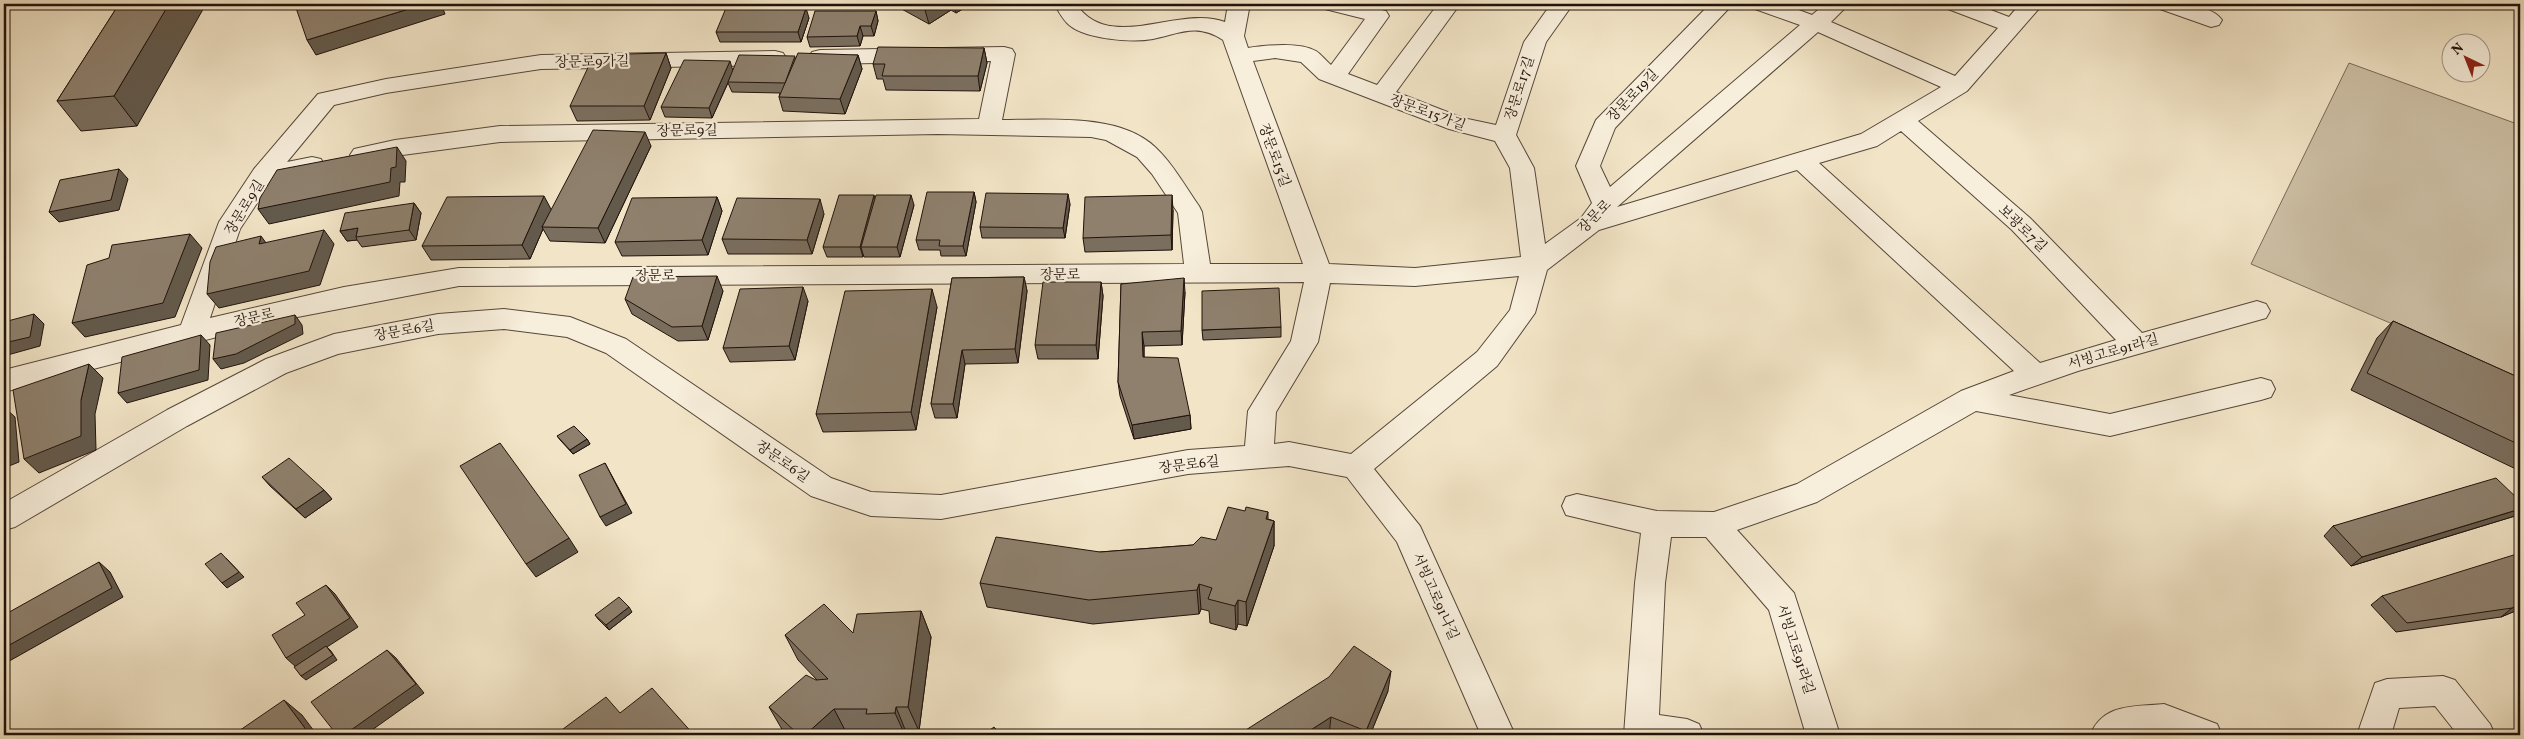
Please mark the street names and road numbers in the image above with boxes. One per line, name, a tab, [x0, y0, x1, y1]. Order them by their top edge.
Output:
street label: 장문로9가길	[554, 52, 630, 73]
street label: 장문로17길	[1501, 54, 1540, 123]
street label: 장문로19길	[1603, 65, 1663, 127]
street label: 장문로15가길	[1387, 91, 1468, 136]
street label: 장문로9길	[656, 121, 718, 142]
street label: 장문로15길	[1253, 121, 1294, 190]
street label: 장문로9길	[221, 177, 270, 239]
street label: 장문로	[1574, 196, 1616, 238]
street label: 보광로7길	[1993, 201, 2050, 257]
street label: 장문로	[1040, 266, 1081, 285]
street label: 장문로	[635, 267, 676, 286]
street label: 장문로	[232, 305, 277, 332]
street label: 장문로6길	[372, 317, 436, 346]
street label: 서빙고로91라길	[2066, 330, 2161, 375]
street label: 장문로6길	[752, 437, 813, 488]
street label: 장문로6길	[1158, 452, 1221, 479]
street label: 서빙고로91나길	[1407, 550, 1462, 643]
street label: 서빙고로91라길	[1771, 602, 1818, 697]

